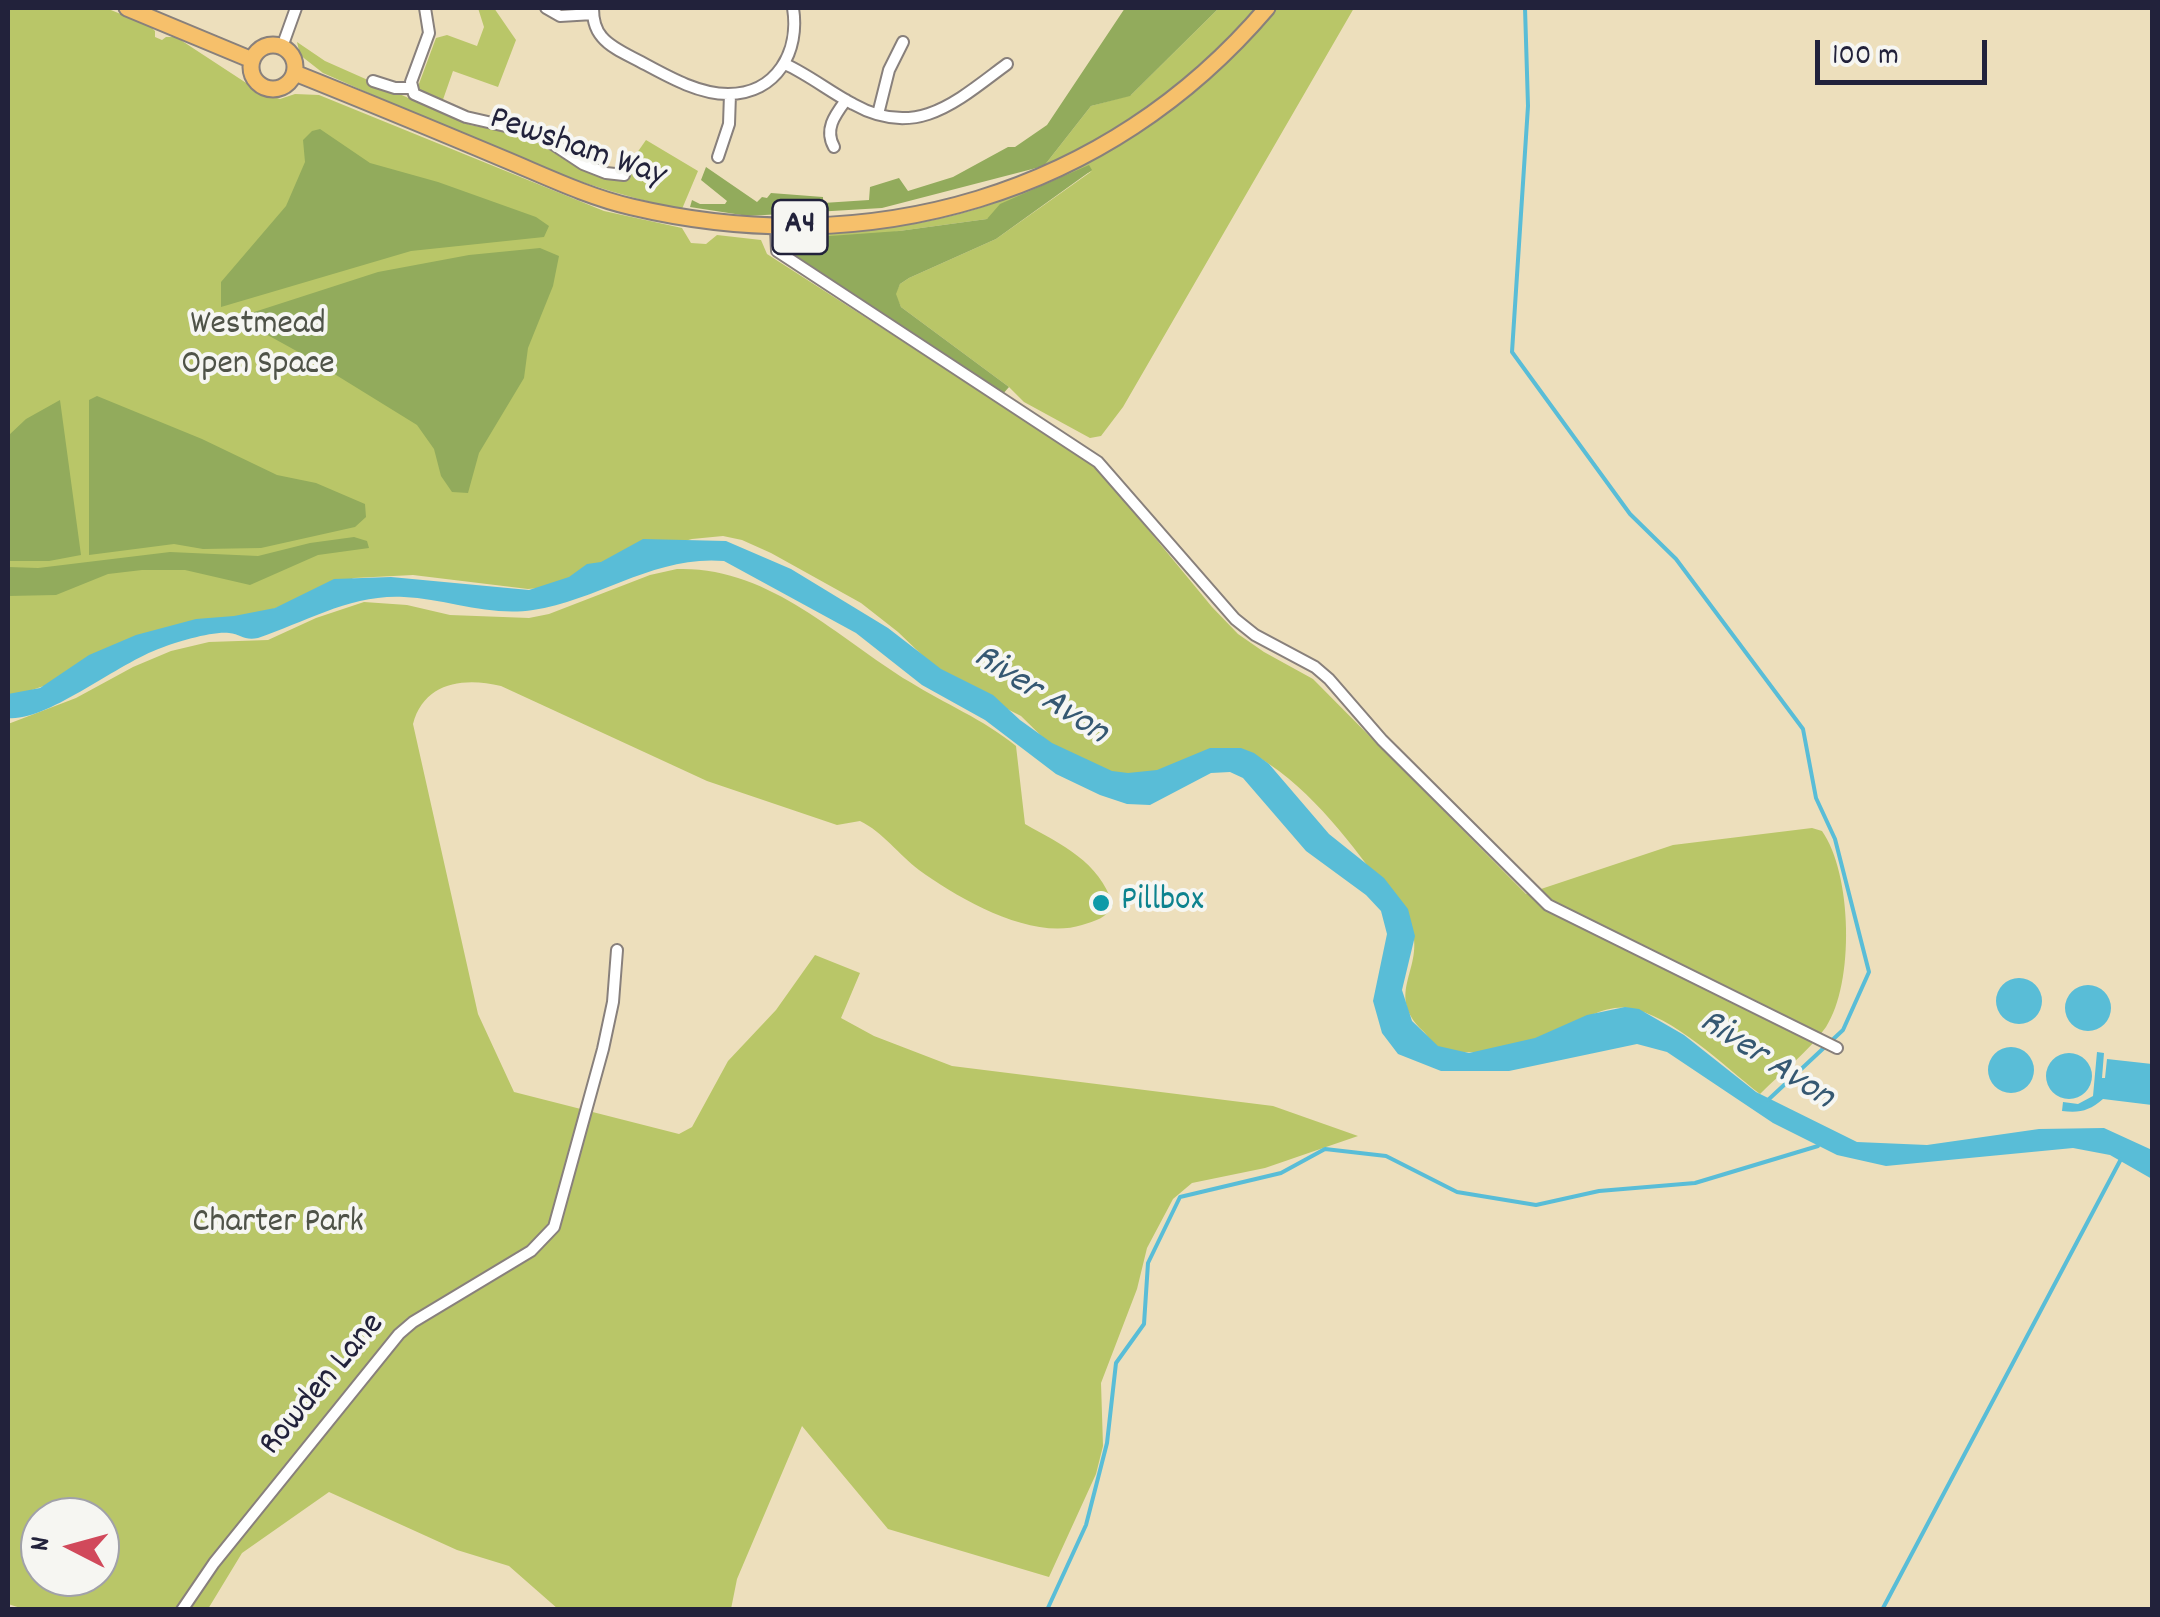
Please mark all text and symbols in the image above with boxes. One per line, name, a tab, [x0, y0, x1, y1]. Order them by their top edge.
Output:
scale bar	[1820, 20, 1992, 82]
text: 100 m	[1832, 36, 1899, 79]
street label: Pewsham Way	[483, 100, 671, 200]
road number: A4	[772, 200, 828, 254]
park label: Westmead Open Space	[181, 306, 335, 388]
water label: River Avon	[963, 637, 1115, 757]
place label: Pillbox	[1121, 882, 1204, 924]
marker: Pillbox	[1090, 892, 1112, 914]
water label: River Avon	[1689, 1002, 1841, 1122]
park label: Charter Park	[192, 1204, 364, 1246]
street label: Rowden Lane	[252, 1306, 396, 1466]
north arrow	[20, 1497, 120, 1597]
text: N	[22, 1535, 63, 1553]

